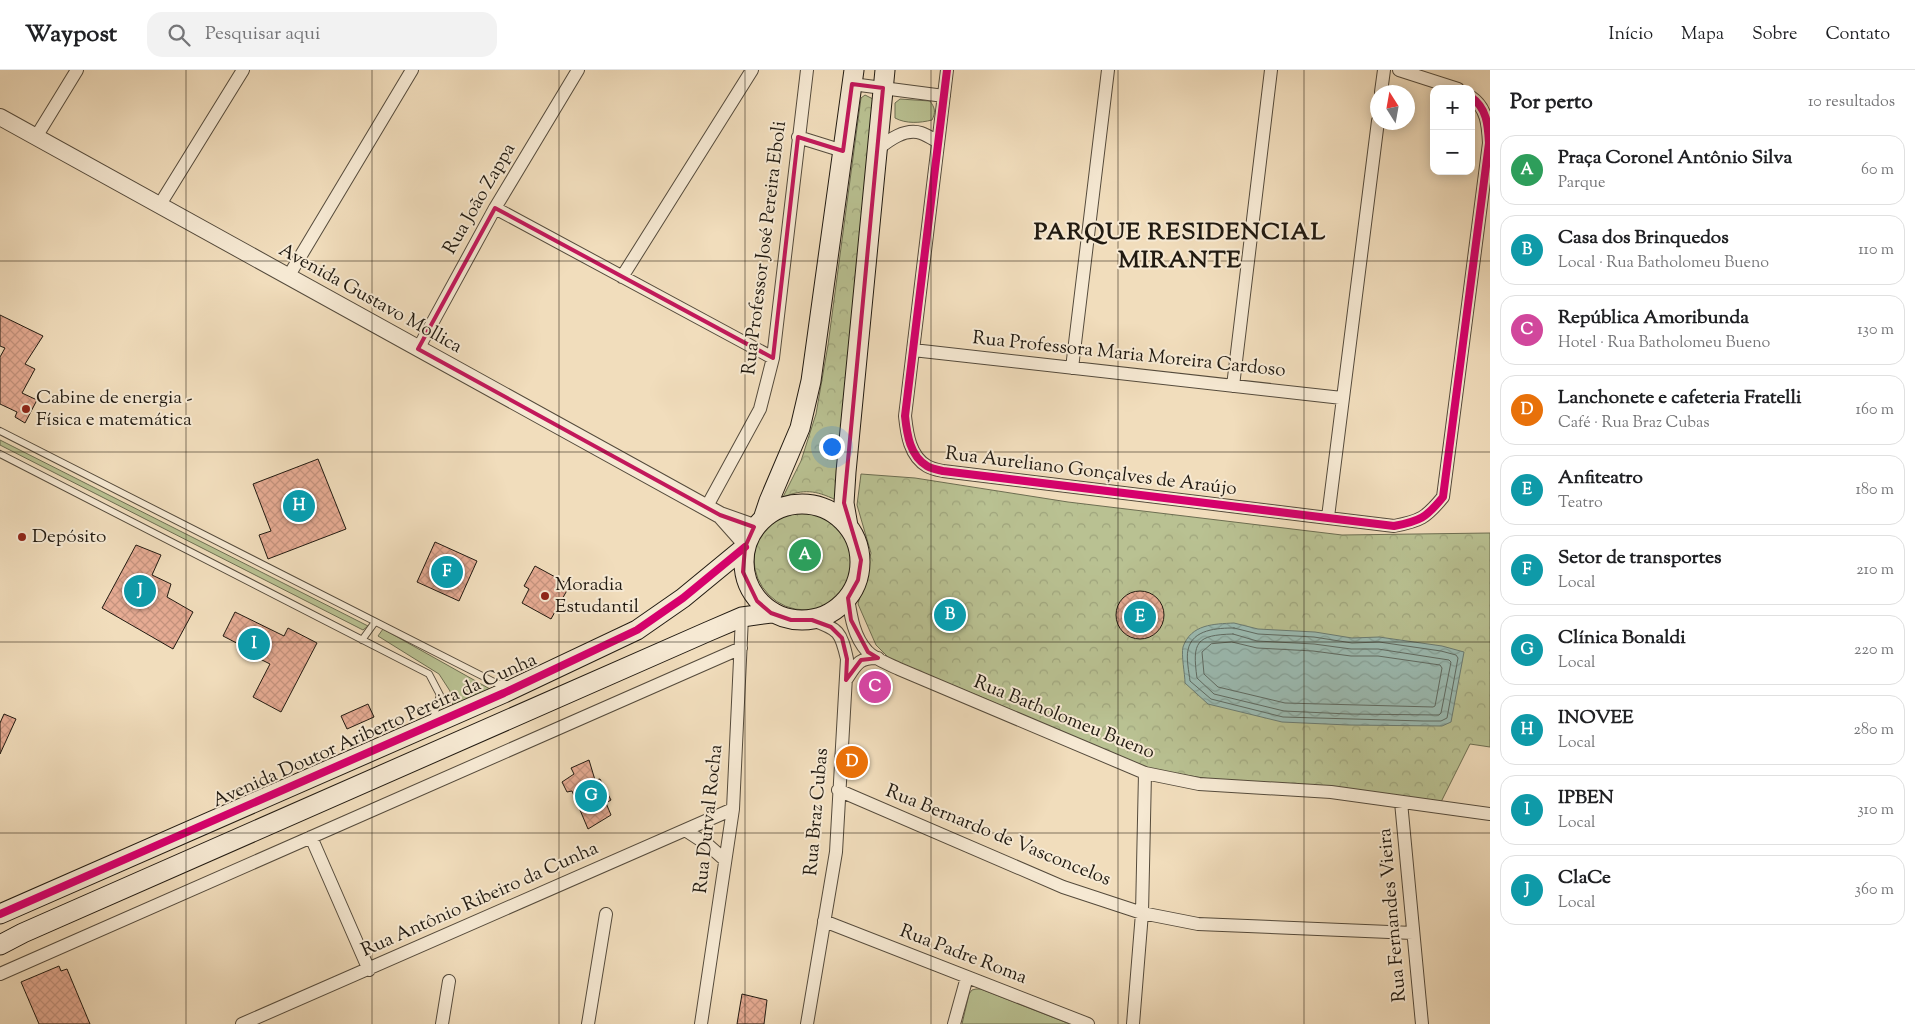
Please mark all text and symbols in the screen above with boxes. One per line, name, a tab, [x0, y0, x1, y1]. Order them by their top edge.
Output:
search box	[147, 12, 497, 57]
text: Waypost	[25, 18, 117, 52]
icon: search	[165, 21, 193, 49]
text: Pesquisar aqui	[205, 21, 320, 48]
text: Início	[1608, 22, 1653, 48]
text: Mapa	[1681, 22, 1724, 48]
text: Sobre	[1752, 22, 1797, 48]
text: Contato	[1825, 22, 1890, 48]
north arrow	[1370, 85, 1415, 130]
map controls	[1430, 85, 1475, 175]
button: +	[1430, 85, 1475, 130]
text: Por perto	[1510, 88, 1593, 118]
text: 10 resultados	[1808, 91, 1895, 114]
street label: Rua Professor José Pereira Eboli	[736, 119, 794, 377]
button: −	[1430, 130, 1475, 175]
street label: Rua João Zappa	[437, 138, 523, 260]
text: Praça Coronel Antônio Silva	[1558, 145, 1792, 172]
text: A	[1521, 159, 1534, 182]
text: 60 m	[1861, 159, 1894, 182]
text: Parque	[1558, 172, 1605, 195]
district label: PARQUE RESIDENCIAL MIRANTE	[1034, 216, 1326, 278]
text: Casa dos Brinquedos	[1558, 225, 1729, 252]
street label: Avenida Gustavo Mollica	[273, 237, 467, 361]
text: B	[1522, 239, 1532, 262]
text: 110 m	[1858, 239, 1894, 262]
text: Local · Rua Batholomeu Bueno	[1558, 252, 1769, 275]
text: República Amoribunda	[1558, 305, 1749, 332]
text: C	[1521, 319, 1533, 342]
text: 130 m	[1857, 319, 1894, 342]
street label: Rua Professora Maria Moreira Cardoso	[971, 325, 1287, 385]
text: Hotel · Rua Batholomeu Bueno	[1558, 332, 1770, 355]
place label: Cabine de energia - Física e matemática	[36, 385, 193, 434]
text: Lanchonete e cafeteria Fratelli	[1558, 385, 1801, 412]
text: D	[1521, 399, 1533, 422]
text: 160 m	[1856, 399, 1894, 422]
marker: Cabine de energia - Física e matemática	[20, 403, 32, 415]
text: Café · Rua Braz Cubas	[1558, 412, 1710, 435]
your location	[819, 434, 845, 460]
street label: Rua Aureliano Gonçalves de Araújo	[944, 441, 1238, 503]
text: Anfiteatro	[1558, 465, 1643, 492]
text: E	[1522, 479, 1532, 502]
text: 180 m	[1855, 479, 1894, 502]
pin: H	[283, 487, 315, 525]
text: Teatro	[1558, 492, 1603, 515]
place label: Depósito	[32, 524, 106, 551]
marker: Depósito	[16, 531, 28, 543]
pin: A	[789, 536, 821, 574]
text: Setor de transportes	[1558, 545, 1722, 572]
pin: F	[431, 553, 463, 591]
text: F	[1523, 559, 1531, 582]
text: 210 m	[1856, 559, 1894, 582]
pin: J	[124, 572, 156, 610]
place label: Moradia Estudantil	[555, 572, 639, 621]
text: Local	[1558, 572, 1595, 595]
marker: Moradia Estudantil	[539, 590, 551, 602]
pin: B	[934, 596, 966, 634]
pin: E	[1124, 598, 1156, 636]
pin: I	[238, 625, 270, 663]
text: Clínica Bonaldi	[1558, 625, 1686, 652]
text: G	[1520, 639, 1534, 662]
text: 220 m	[1854, 639, 1894, 662]
street label: Avenida Doutor Ariberto Pereira da Cunha	[208, 647, 542, 815]
text: Local	[1558, 652, 1595, 675]
pin: C	[859, 668, 891, 706]
street label: Rua Batholomeu Bueno	[969, 669, 1159, 767]
text: INOVEE	[1558, 705, 1633, 732]
text: H	[1521, 719, 1533, 742]
text: 280 m	[1853, 719, 1894, 742]
text: Local	[1558, 732, 1595, 755]
street label: Rua Durval Rocha	[688, 743, 730, 895]
pin: D	[836, 743, 868, 781]
street label: Rua Braz Cubas	[798, 747, 836, 877]
pin: G	[575, 777, 607, 815]
street label: Rua Bernardo de Vasconcelos	[881, 778, 1115, 894]
text: IPBEN	[1558, 785, 1614, 812]
text: I	[1524, 799, 1530, 822]
text: 310 m	[1857, 799, 1894, 822]
text: Local	[1558, 812, 1595, 835]
street label: Rua Fernandes Vieira	[1372, 827, 1414, 1003]
street label: Rua Antônio Ribeiro da Cunha	[357, 835, 603, 965]
text: ClaCe	[1558, 865, 1611, 892]
text: J	[1525, 879, 1529, 902]
text: 360 m	[1855, 879, 1894, 902]
text: Local	[1558, 892, 1595, 915]
street label: Rua Padre Roma	[895, 918, 1031, 992]

